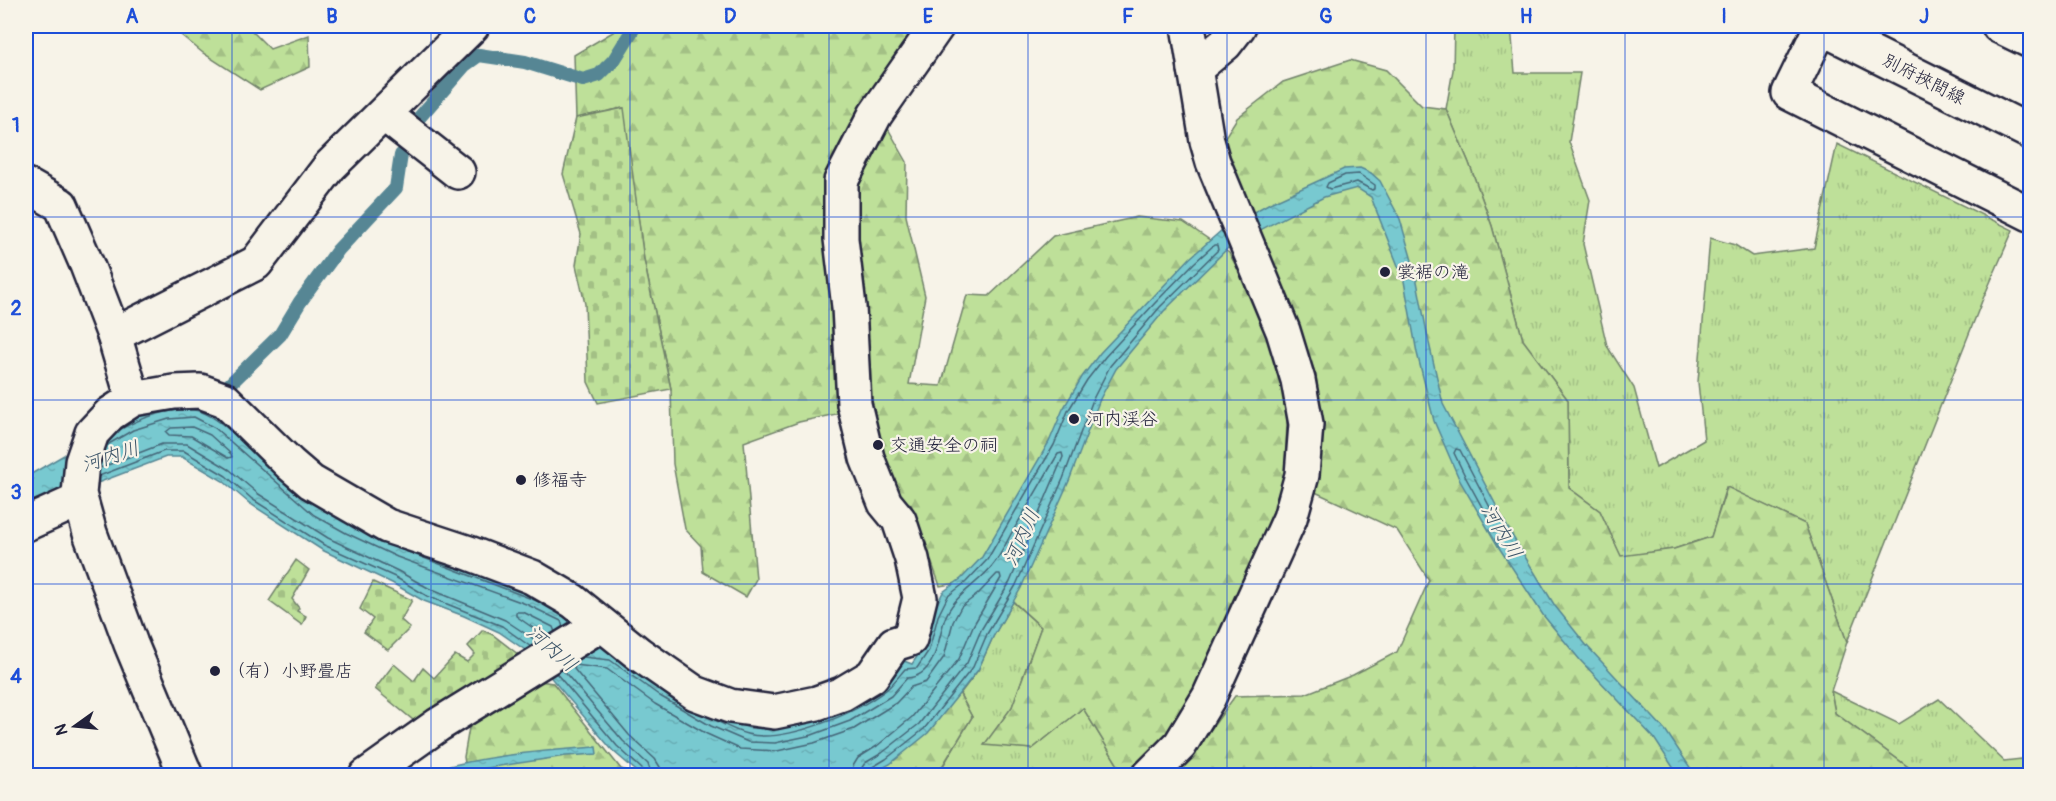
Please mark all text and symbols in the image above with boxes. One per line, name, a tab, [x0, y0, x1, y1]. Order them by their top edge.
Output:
text: A	[126, 4, 139, 29]
text: B	[326, 4, 338, 29]
text: C	[524, 4, 536, 29]
text: D	[724, 4, 737, 29]
text: E	[923, 4, 934, 29]
text: F	[1122, 4, 1134, 29]
text: G	[1319, 4, 1333, 29]
text: H	[1520, 4, 1533, 29]
text: I	[1721, 4, 1727, 29]
text: J	[1919, 4, 1929, 29]
street label: 別府挾間線	[1878, 49, 1969, 110]
text: 1	[12, 113, 20, 138]
place label: 裳裾の滝	[1397, 261, 1469, 284]
marker: 裳裾の滝	[1378, 265, 1392, 279]
text: 2	[10, 296, 22, 321]
place label: 河内渓谷	[1086, 408, 1158, 431]
marker: 河内渓谷	[1067, 412, 1081, 426]
place label: 交通安全の祠	[890, 434, 998, 457]
water label: 河内川	[78, 435, 143, 478]
marker: 交通安全の祠	[871, 438, 885, 452]
place label: 修福寺	[533, 469, 587, 492]
marker: 修福寺	[514, 473, 528, 487]
text: 3	[10, 480, 22, 505]
water label: 河内川	[1475, 499, 1528, 563]
water label: 河内川	[997, 505, 1045, 570]
water label: 河内川	[521, 619, 583, 677]
place label: （有）小野畳店	[227, 660, 353, 683]
text: 4	[10, 664, 22, 689]
marker: （有）小野畳店	[208, 664, 222, 678]
north arrow	[45, 696, 105, 756]
text: N	[50, 722, 73, 737]

